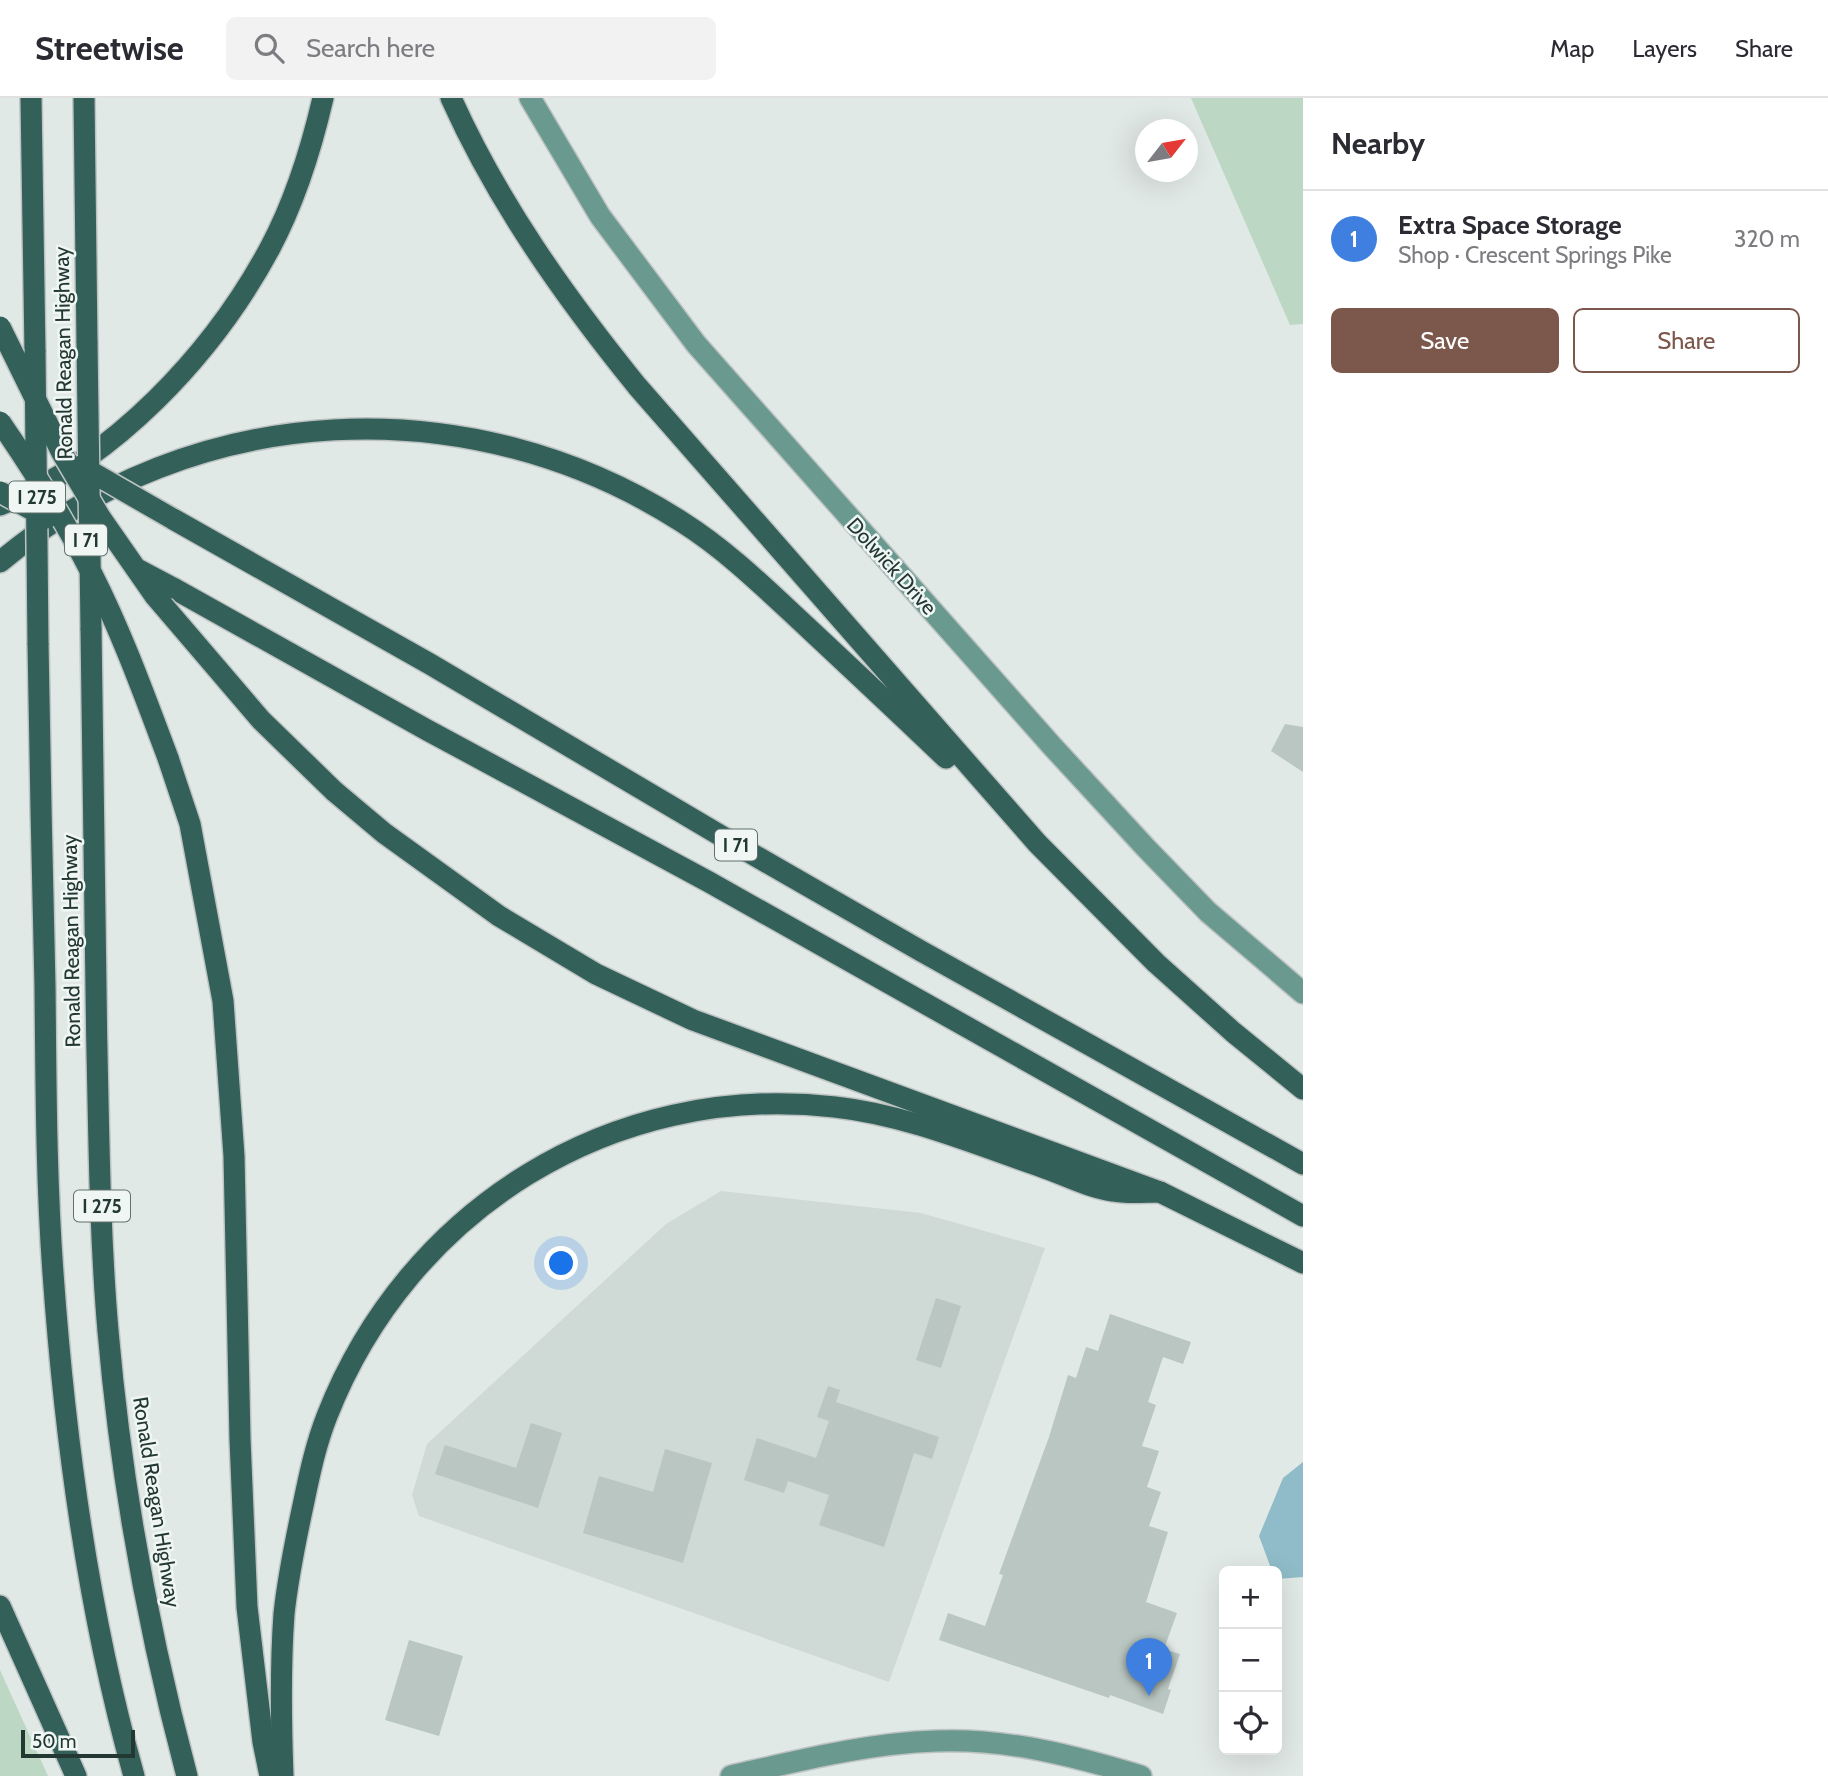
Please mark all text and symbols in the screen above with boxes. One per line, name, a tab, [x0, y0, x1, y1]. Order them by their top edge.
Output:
search box	[226, 17, 716, 80]
text: Streetwise	[35, 28, 184, 68]
icon: search	[250, 29, 288, 67]
text: Search here	[306, 32, 435, 64]
text: Map	[1550, 34, 1594, 63]
text: Layers	[1632, 34, 1697, 63]
text: Share	[1735, 34, 1793, 63]
north arrow	[1135, 119, 1198, 182]
text: Nearby	[1331, 125, 1425, 162]
text: Extra Space Storage	[1398, 209, 1622, 241]
text: 1	[1350, 225, 1358, 253]
text: 320 m	[1734, 225, 1800, 253]
text: Shop · Crescent Springs Pike	[1398, 241, 1672, 269]
street label: Ronald Reagan Highway	[49, 246, 77, 460]
button: Save	[1331, 308, 1559, 373]
button: Share	[1573, 308, 1800, 373]
road number: I 275	[9, 482, 65, 512]
street label: Dolwick Drive	[842, 512, 942, 620]
road number: I 71	[65, 524, 107, 556]
road number: I 71	[715, 830, 757, 860]
street label: Ronald Reagan Highway	[57, 834, 85, 1048]
road number: I 275	[74, 1190, 130, 1222]
your location	[544, 1246, 578, 1280]
street label: Ronald Reagan Highway	[128, 1395, 186, 1610]
map controls	[1219, 1566, 1282, 1755]
button: +	[1219, 1566, 1282, 1629]
button: −	[1219, 1629, 1282, 1692]
pin: 1	[1126, 1638, 1172, 1696]
button: locate	[1219, 1692, 1282, 1755]
scale bar	[21, 1727, 135, 1759]
text: 50 m	[32, 1730, 76, 1753]

